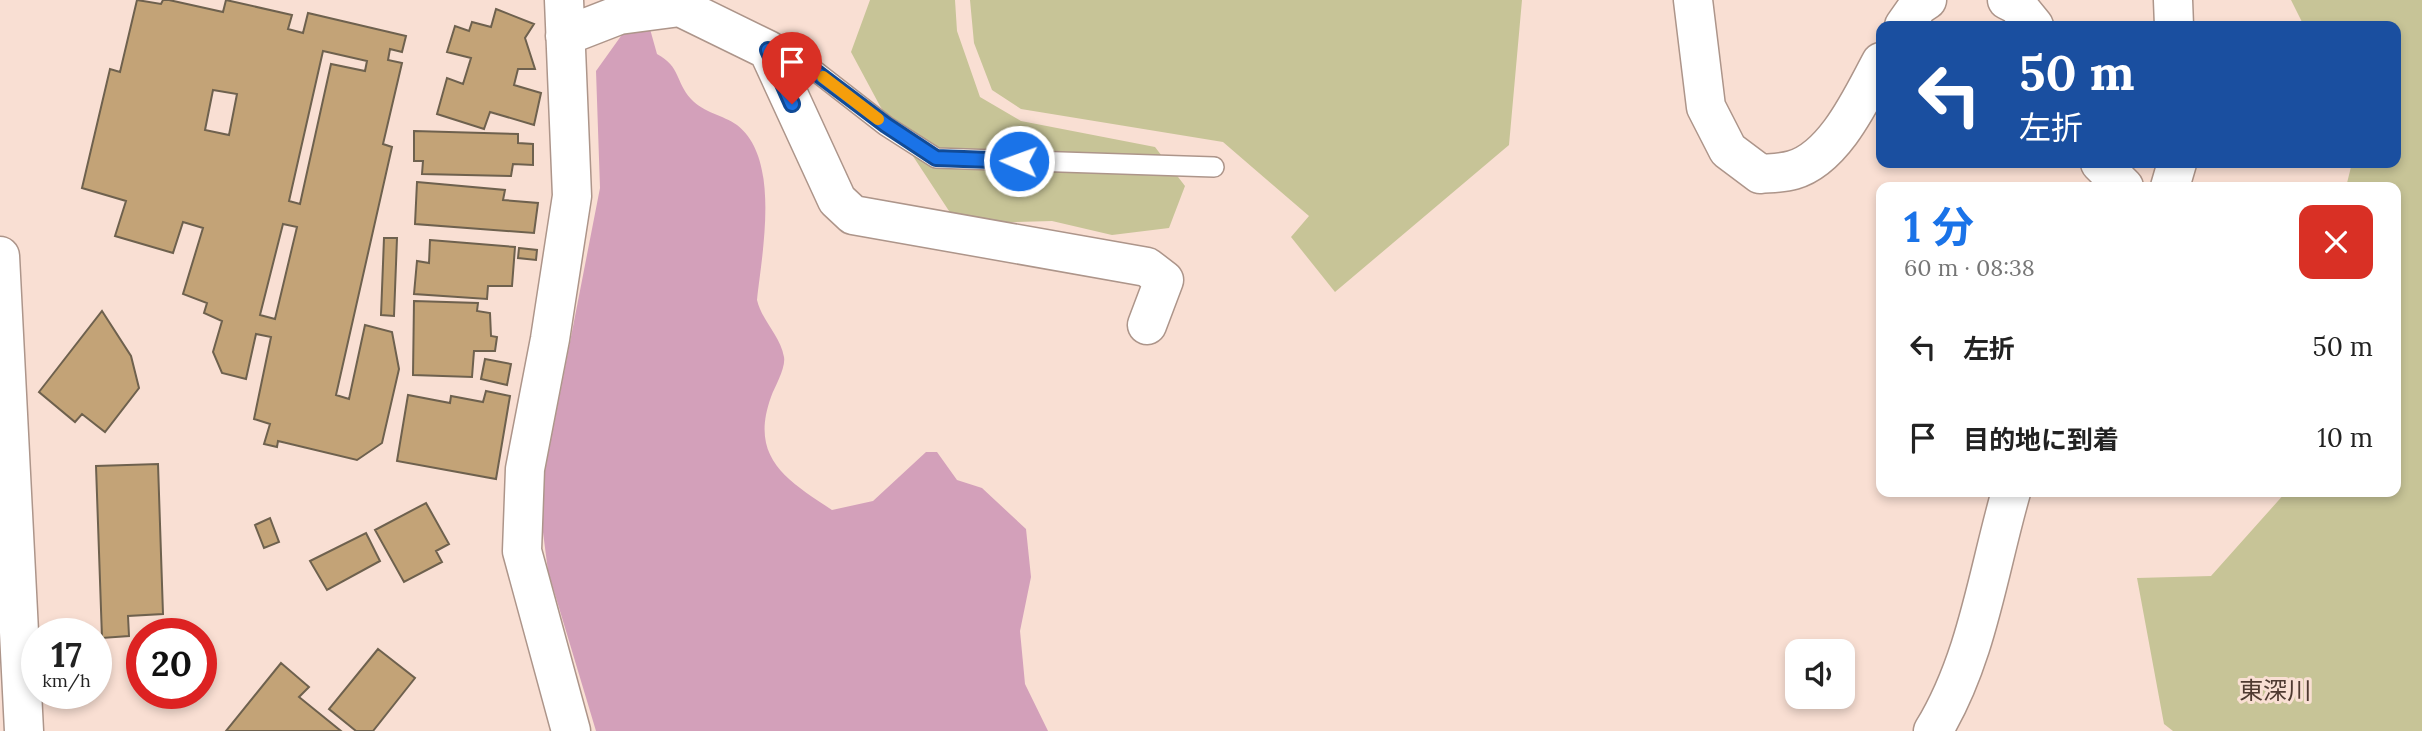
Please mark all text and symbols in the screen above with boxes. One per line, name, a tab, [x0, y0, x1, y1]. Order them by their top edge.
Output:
pin	[762, 32, 822, 104]
text: 50 m	[2019, 41, 2135, 103]
icon: arrive	[773, 43, 811, 81]
icon: left	[1904, 49, 1995, 140]
text: 左折	[2019, 107, 2083, 148]
position arrow	[982, 124, 1056, 198]
text: 1 分	[1904, 200, 1974, 254]
button: close	[2299, 205, 2373, 279]
text: 60 m · 08:38	[1904, 253, 2035, 282]
icon: left	[1904, 328, 1942, 366]
text: 50 m	[2313, 330, 2373, 363]
text: 左折	[1963, 332, 2015, 365]
icon: arrive	[1904, 419, 1942, 457]
text: 10 m	[2317, 421, 2373, 454]
text: 目的地に到着	[1963, 423, 2119, 456]
speed limit sign: 20	[126, 618, 217, 709]
text: 17	[51, 632, 82, 677]
map controls	[1785, 639, 1855, 709]
button: sound	[1785, 639, 1855, 709]
text: km/h	[42, 669, 91, 692]
district label: 東深川	[2239, 675, 2311, 706]

